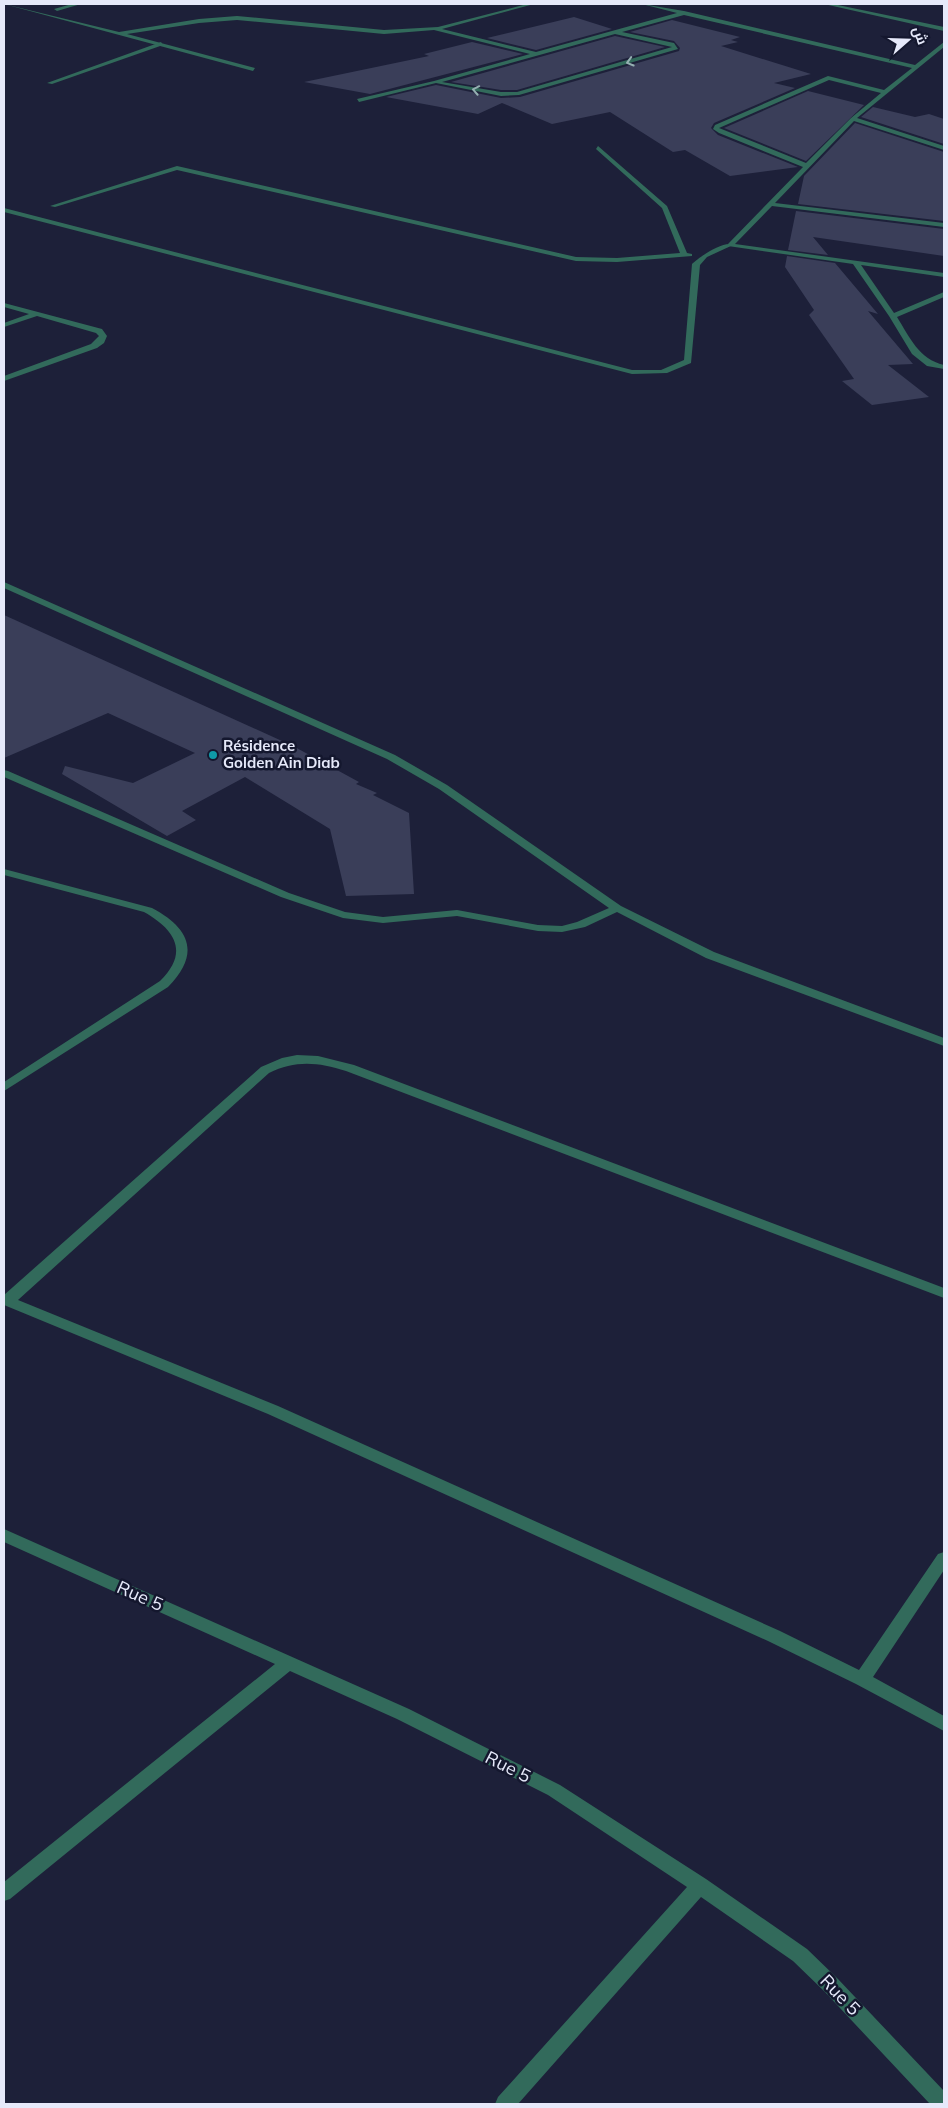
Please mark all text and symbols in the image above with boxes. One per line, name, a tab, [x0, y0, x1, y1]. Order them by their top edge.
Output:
north arrow	[883, 15, 933, 65]
text: ش	[909, 24, 932, 47]
one-way arrow	[626, 56, 634, 66]
one-way arrow	[471, 85, 480, 95]
place label: Résidence Golden Ain Diab	[223, 736, 340, 772]
marker: Résidence Golden Ain Diab	[207, 749, 219, 761]
street label: Rue 5	[114, 1575, 167, 1616]
street label: Rue 5	[482, 1745, 535, 1788]
street label: Rue 5	[815, 1969, 865, 2020]

